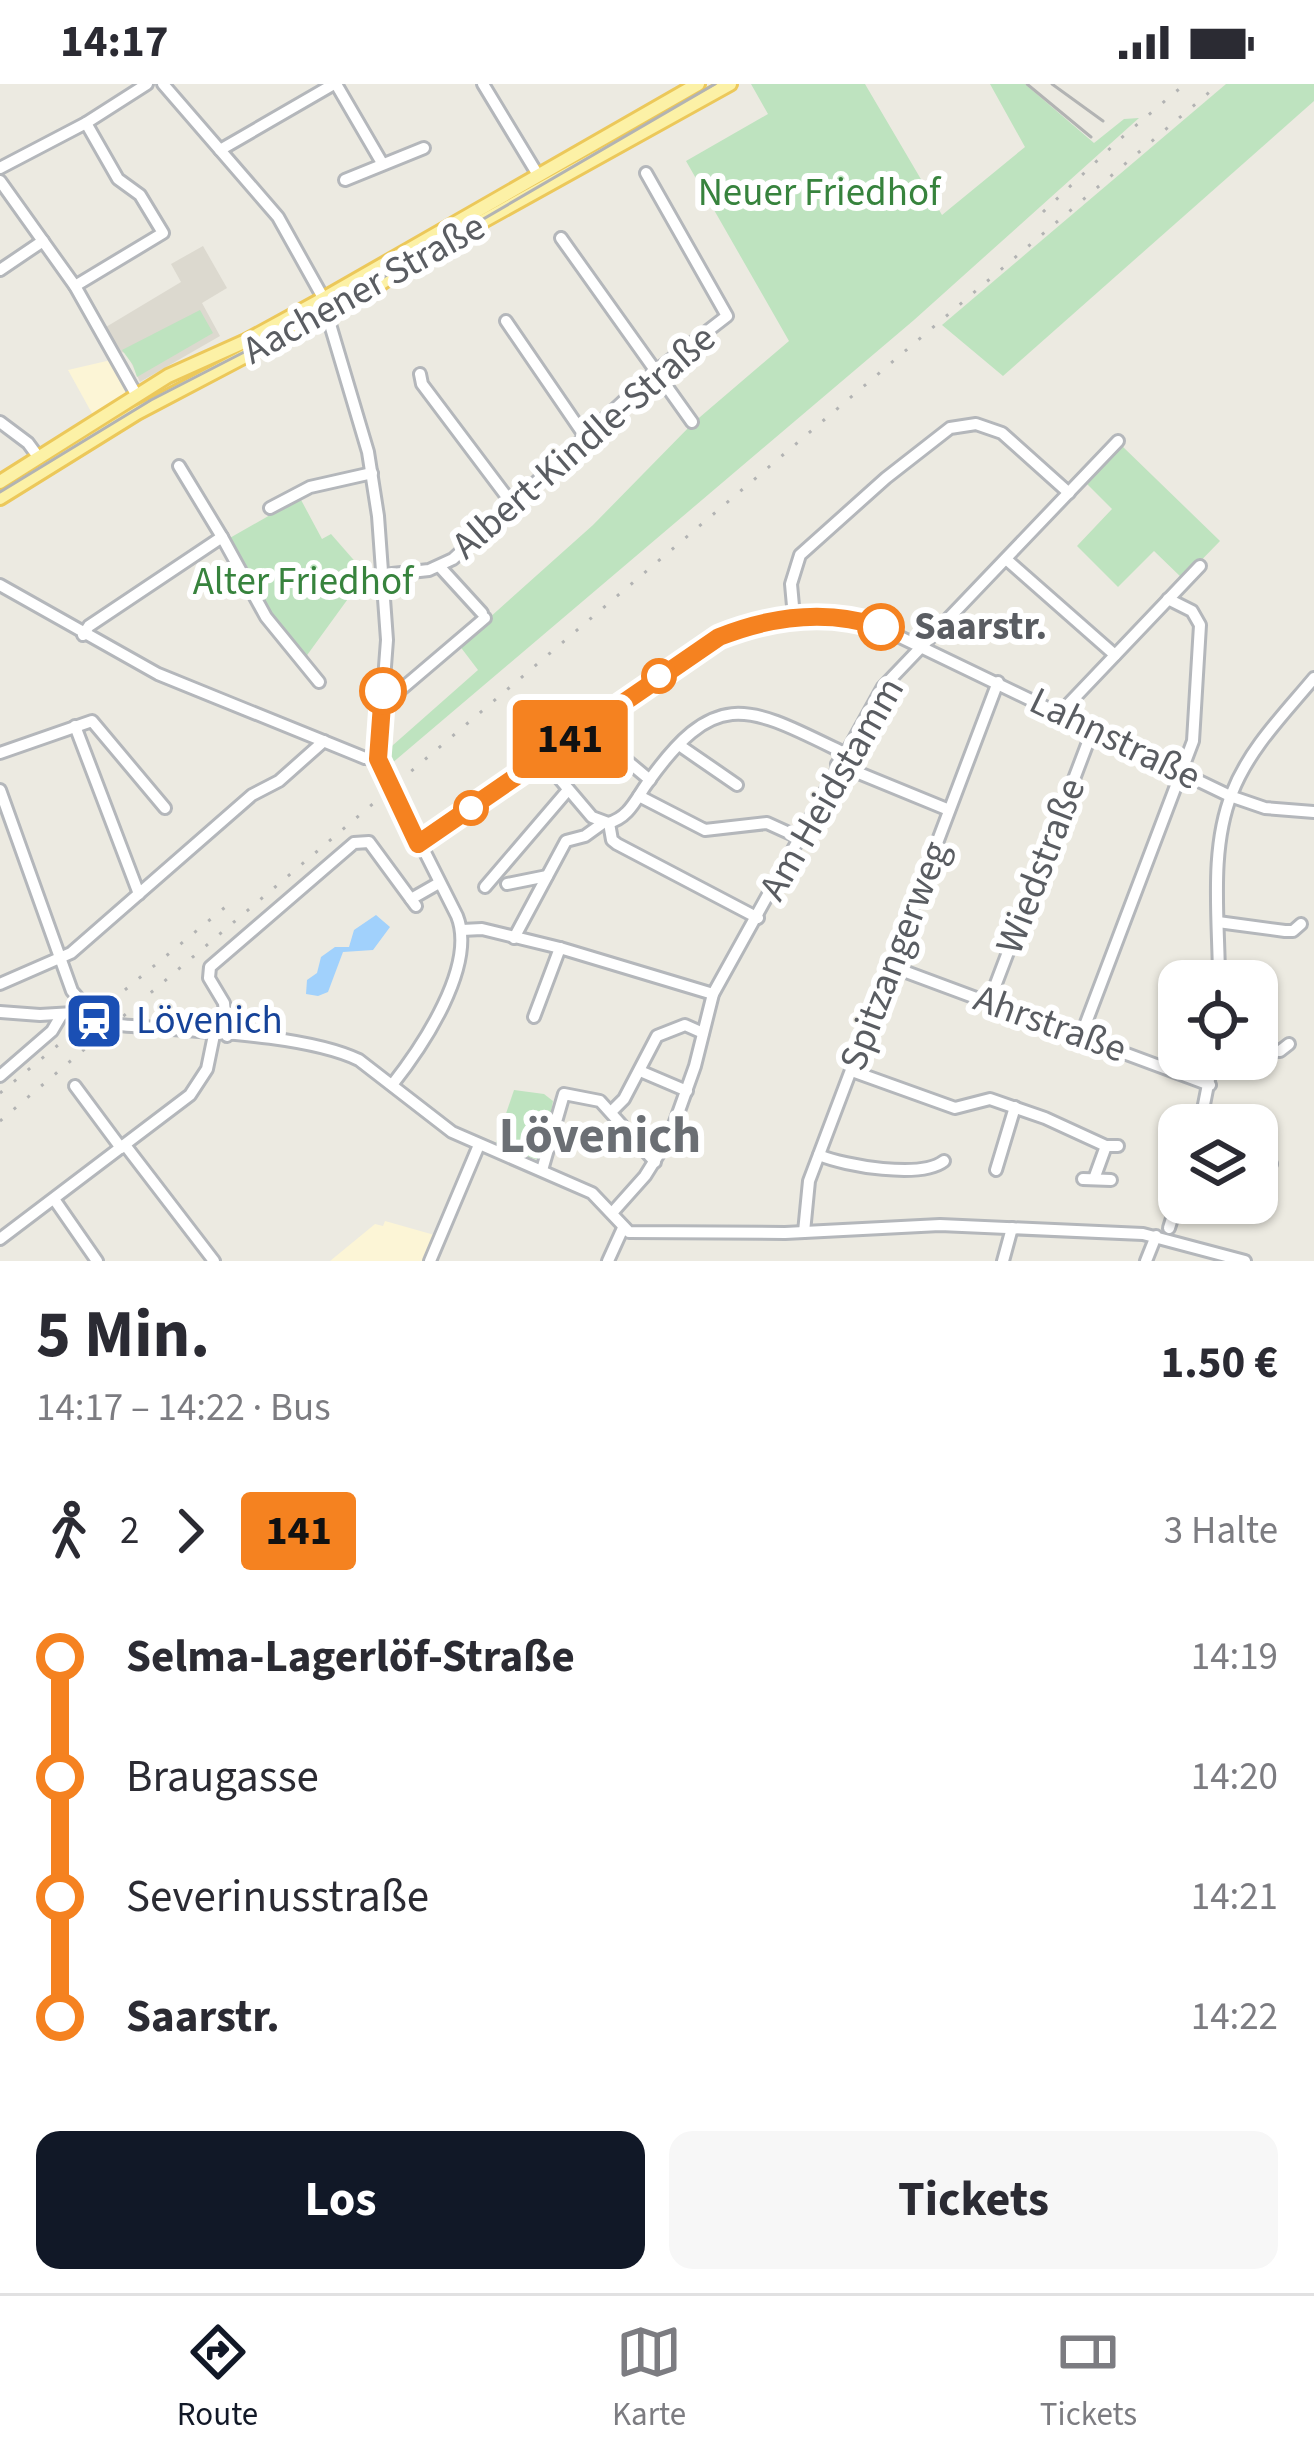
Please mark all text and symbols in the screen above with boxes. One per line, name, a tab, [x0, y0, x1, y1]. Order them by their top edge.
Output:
text: 14:17	[60, 10, 169, 74]
park label: Neuer Friedhof	[698, 165, 942, 221]
street label: Aachener Straße	[233, 199, 495, 379]
street label: Albert-Kindle-Straße	[440, 312, 728, 572]
park label: Alter Friedhof	[193, 554, 415, 610]
place label: Saarstr.	[914, 599, 1047, 655]
marker: Saarstr.	[859, 605, 903, 649]
unlabelled marker	[643, 660, 675, 692]
street label: Am Heidstamm	[745, 667, 919, 911]
unlabelled marker	[361, 669, 405, 713]
street label: Lahnstraße	[1020, 674, 1210, 804]
line badge: 141	[501, 700, 639, 778]
text: 141	[537, 709, 603, 769]
street label: Wiedstraße	[982, 770, 1100, 962]
unlabelled marker	[455, 792, 487, 824]
street label: Spitzangerweg	[826, 833, 964, 1079]
map controls	[1158, 960, 1278, 1224]
button: locate	[1158, 960, 1278, 1080]
street label: Ahrstraße	[966, 971, 1134, 1077]
station icon: Lövenich	[63, 990, 125, 1052]
place label: Lövenich	[136, 993, 283, 1049]
district label: Lövenich	[499, 1100, 701, 1172]
button: layers	[1158, 1104, 1278, 1224]
text: 5 Min.	[36, 1288, 210, 1382]
text: 1.50 €	[1160, 1331, 1278, 1395]
text: 14:17 – 14:22 · Bus	[36, 1380, 331, 1436]
icon: walk	[36, 1498, 102, 1564]
icon: forward	[157, 1498, 223, 1564]
text: 141	[265, 1501, 332, 1561]
text: 2	[120, 1503, 139, 1559]
text: 3 Halte	[1164, 1503, 1278, 1559]
text: Selma-Lagerlöf-Straße	[126, 1625, 575, 1689]
text: 14:19	[1191, 1629, 1278, 1685]
text: Braugasse	[126, 1745, 319, 1809]
text: 14:20	[1191, 1749, 1278, 1805]
text: Severinusstraße	[126, 1865, 429, 1929]
text: 14:21	[1191, 1869, 1278, 1925]
text: Saarstr.	[126, 1985, 280, 2049]
text: 14:22	[1191, 1989, 1278, 2045]
button: Los	[36, 2131, 645, 2269]
button: Tickets	[669, 2131, 1278, 2269]
tab: Route	[177, 2319, 258, 2438]
tab: Karte	[612, 2319, 686, 2438]
tab: Tickets	[1040, 2319, 1137, 2438]

